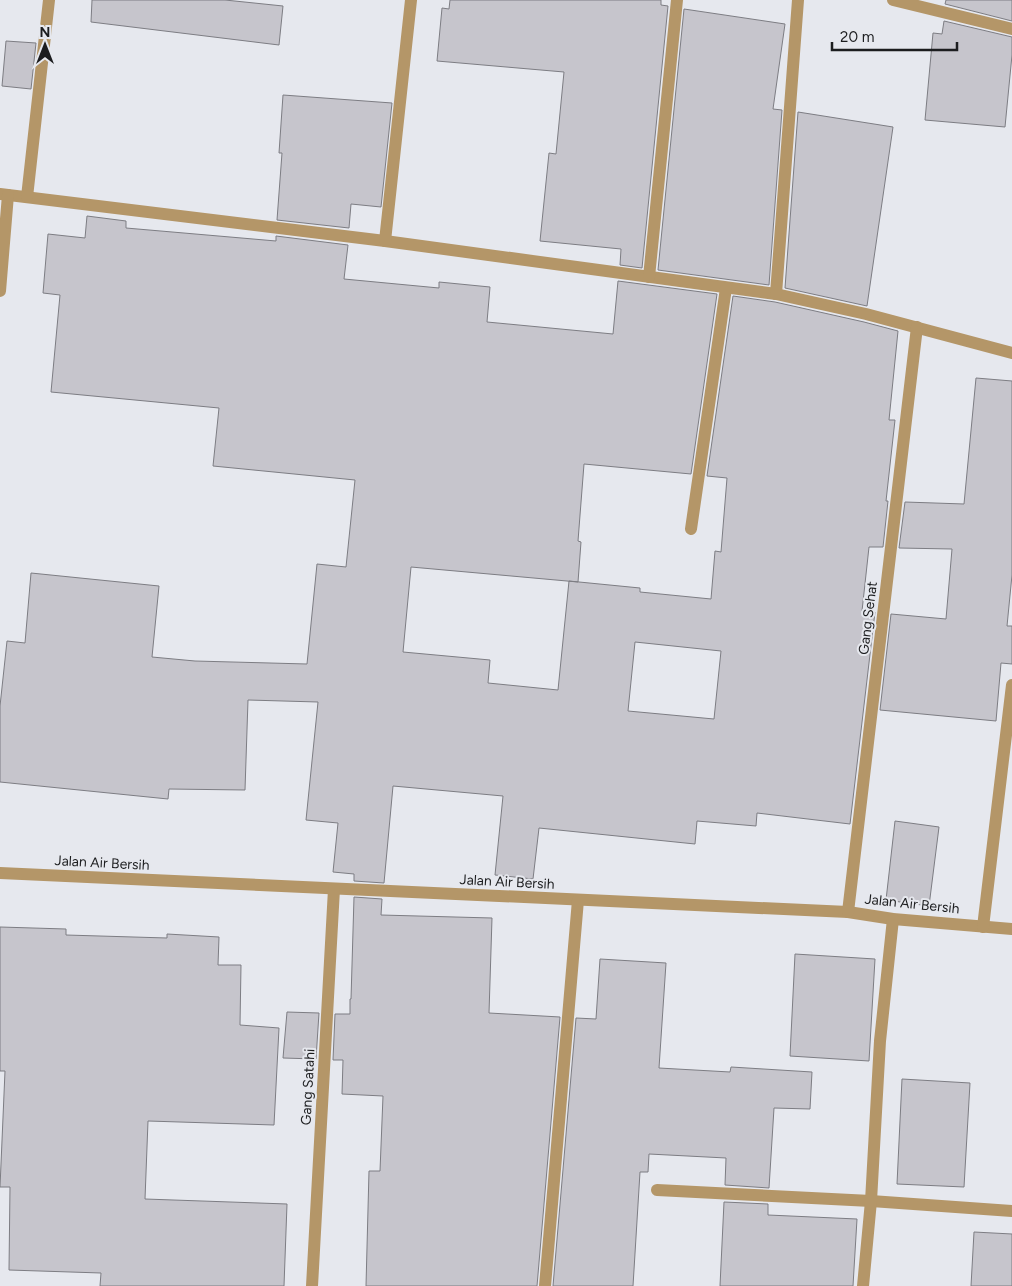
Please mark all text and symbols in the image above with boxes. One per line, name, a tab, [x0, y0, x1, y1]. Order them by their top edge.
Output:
north arrow	[20, 20, 70, 70]
scale bar	[832, 20, 957, 52]
text: N	[40, 24, 50, 41]
text: 20 m	[840, 28, 874, 46]
street label: Gang Sehat	[855, 580, 881, 656]
street label: Jalan Air Bersih	[54, 852, 150, 874]
street label: Jalan Air Bersih	[459, 871, 555, 893]
street label: Jalan Air Bersih	[864, 891, 960, 917]
street label: Gang Satahi	[298, 1048, 318, 1126]

